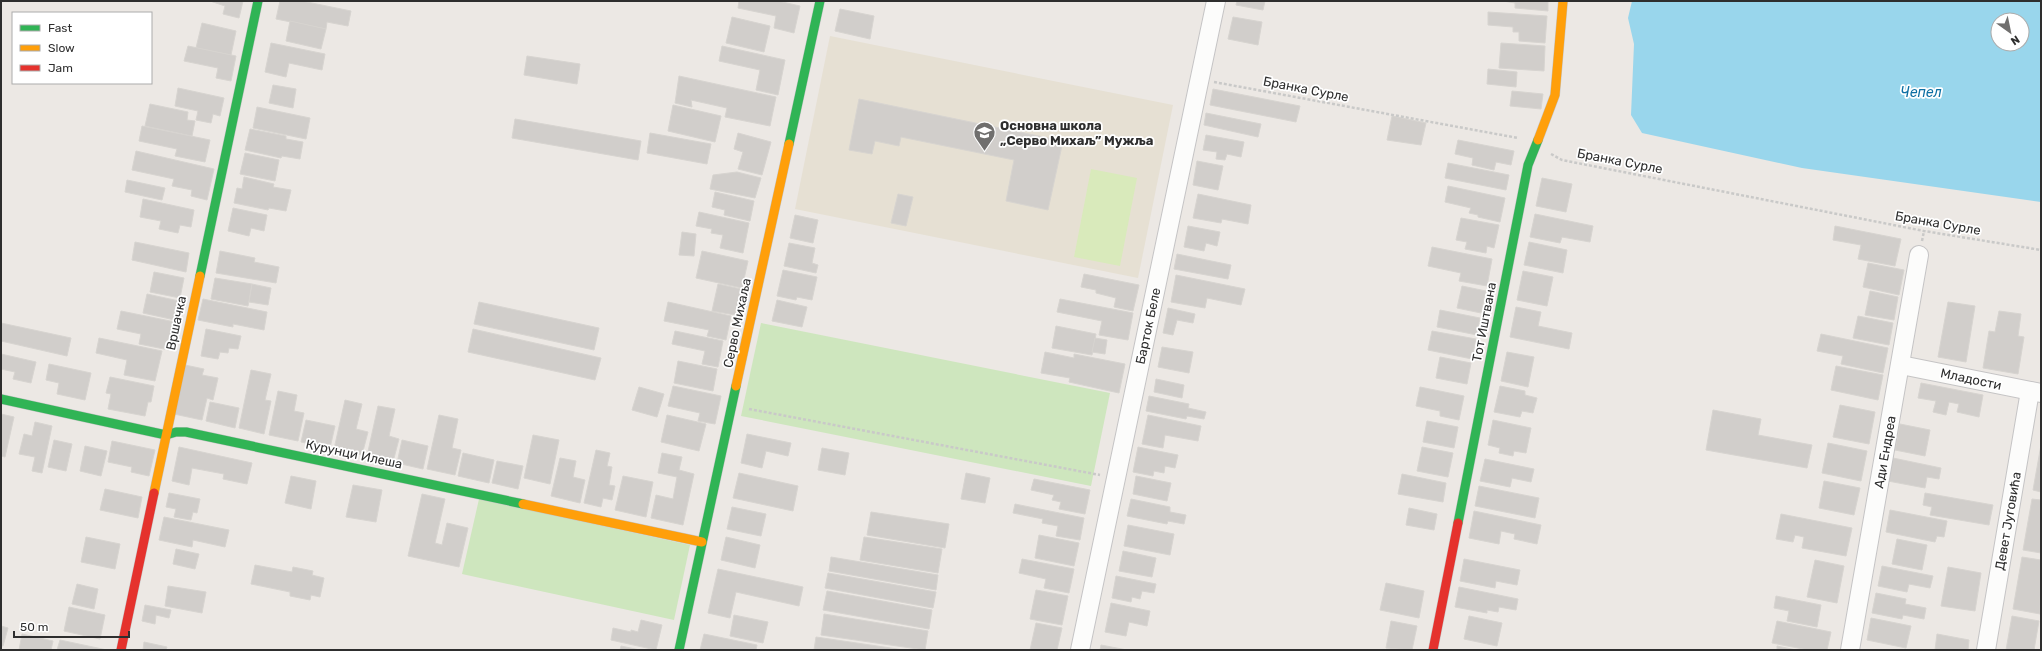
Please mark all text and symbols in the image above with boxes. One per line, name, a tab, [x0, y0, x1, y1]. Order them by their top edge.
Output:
legend	[12, 12, 152, 84]
north arrow	[1990, 12, 2030, 52]
text: Fast	[48, 21, 72, 35]
text: N	[2008, 32, 2022, 48]
text: Slow	[48, 41, 75, 55]
text: Jam	[48, 61, 73, 75]
street label: Бранка Сурле	[1262, 73, 1350, 105]
water label: Чепел	[1900, 84, 1942, 101]
place label: Основна школа „Серво Михаљ” Мужља	[1000, 118, 1153, 148]
school or university icon: Основна школа „Серво Михаљ” Мужља	[972, 119, 998, 152]
street label: Бранка Сурле	[1576, 145, 1664, 177]
street label: Бранка Сурле	[1894, 208, 1982, 238]
street label: Серво Михаља	[720, 277, 754, 369]
street label: Тот Иштвана	[1469, 281, 1499, 363]
street label: Барток Беле	[1133, 286, 1163, 366]
street label: Вршачка	[163, 294, 189, 352]
street label: Младости	[1939, 365, 2003, 393]
street label: Ади Ендреа	[1871, 415, 1899, 489]
street label: Курунци Илеша	[304, 436, 404, 472]
street label: Девет Југовића	[1992, 471, 2024, 571]
scale bar	[14, 613, 129, 639]
text: 50 m	[20, 620, 48, 634]

